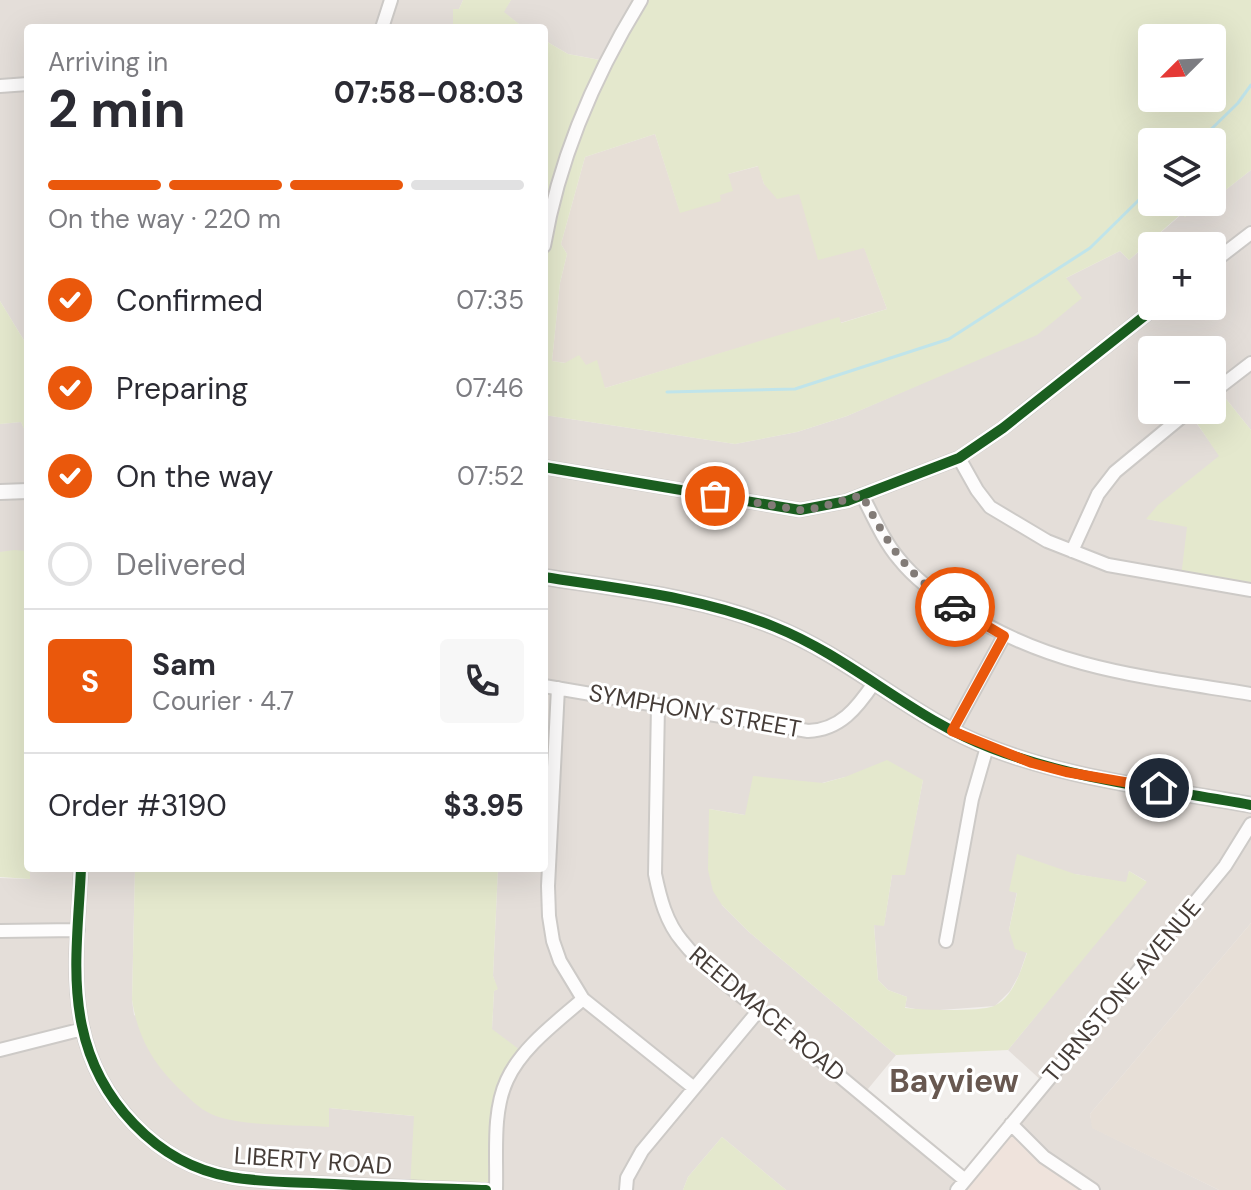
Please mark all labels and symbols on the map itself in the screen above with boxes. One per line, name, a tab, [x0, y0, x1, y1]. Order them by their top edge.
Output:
north arrow	[1138, 24, 1226, 112]
pin	[681, 462, 749, 530]
courier	[915, 567, 995, 647]
street label: SYMPHONY STREET	[587, 677, 804, 744]
pin	[1125, 754, 1193, 822]
street label: TURNSTONE AVENUE	[1036, 892, 1208, 1089]
street label: REEDMACE ROAD	[683, 939, 852, 1088]
district label: Bayview	[889, 1060, 1019, 1102]
street label: LIBERTY ROAD	[233, 1140, 393, 1181]

